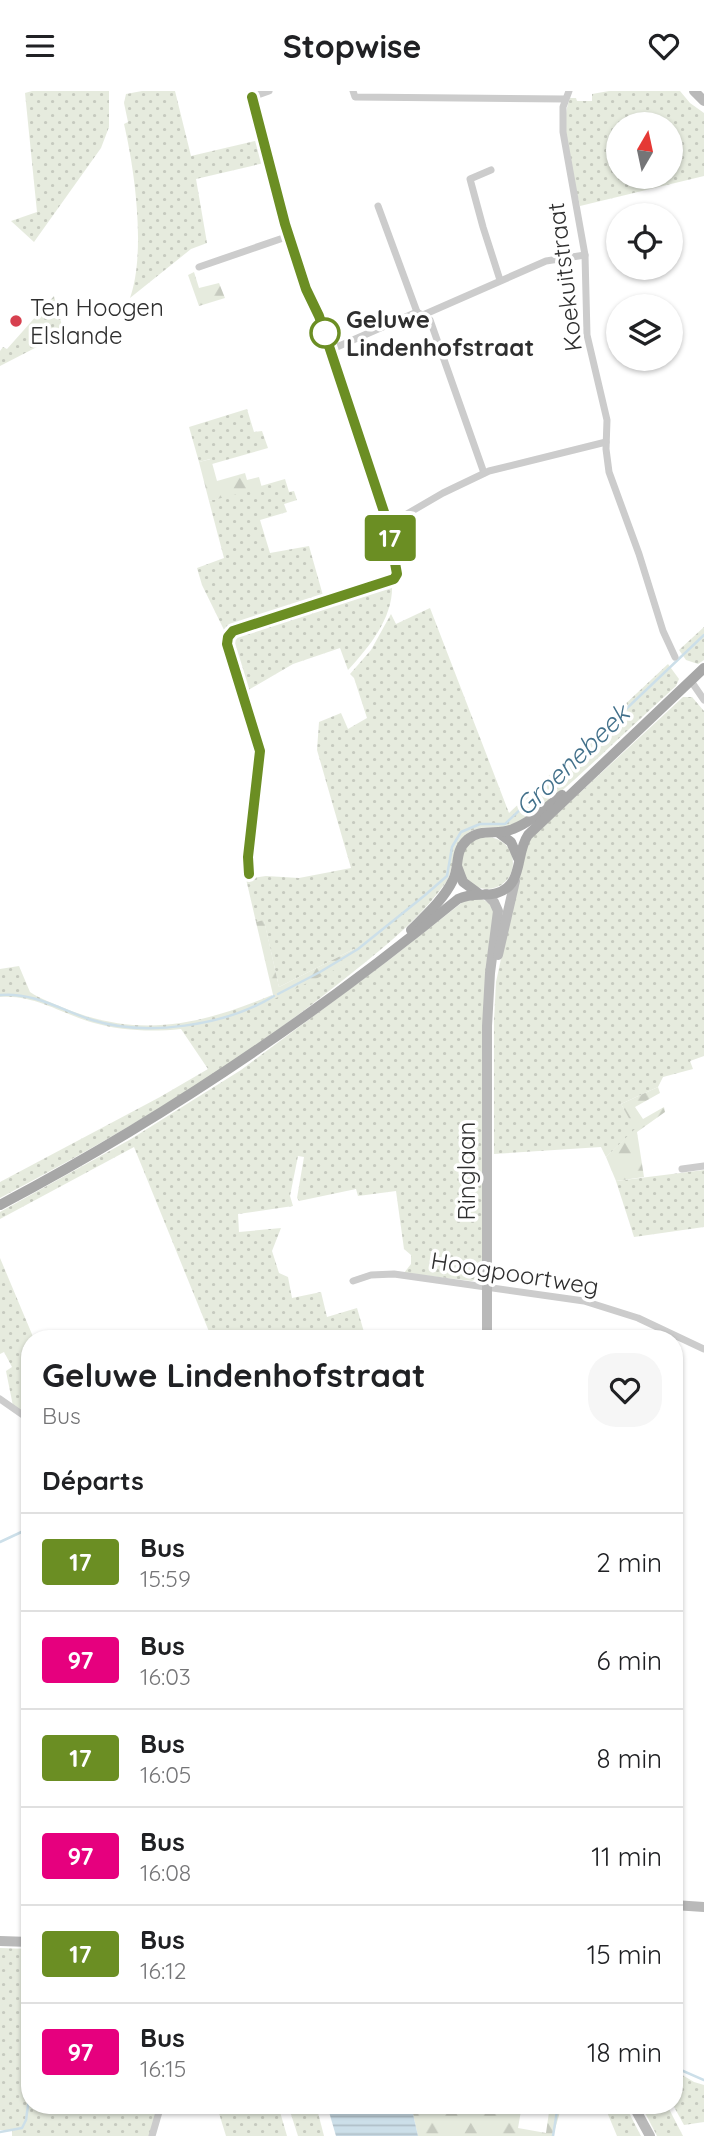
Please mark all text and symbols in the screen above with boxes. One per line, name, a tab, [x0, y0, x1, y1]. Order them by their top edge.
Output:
text: Stopwise	[283, 26, 421, 66]
icon: menu	[21, 27, 59, 65]
icon: heart	[645, 27, 683, 65]
north arrow	[606, 112, 682, 189]
map controls	[606, 112, 683, 371]
street label: Koekuitstraat	[540, 201, 588, 353]
button: locate	[606, 203, 683, 280]
place label: Ten Hoogen Elslande	[30, 292, 164, 350]
button: layers	[606, 294, 683, 371]
place label: Geluwe Lindenhofstraat	[346, 304, 534, 362]
marker: Ten Hoogen Elslande	[8, 313, 24, 329]
marker: Geluwe Lindenhofstraat	[310, 318, 340, 348]
line badge: 17	[358, 515, 422, 561]
text: 17	[379, 523, 401, 553]
water label: Groenebeek	[508, 696, 638, 823]
street label: Ringlaan	[451, 1122, 481, 1220]
street label: Hoogpoortweg	[429, 1245, 601, 1301]
button: heart	[588, 1353, 662, 1427]
text: Geluwe Lindenhofstraat	[42, 1354, 425, 1395]
text: Bus	[42, 1401, 81, 1430]
text: Départs	[42, 1464, 144, 1497]
text: Bus	[140, 1531, 185, 1564]
text: 2 min	[596, 1546, 662, 1579]
text: 17	[69, 1547, 92, 1577]
text: 15:59	[140, 1564, 191, 1593]
text: Bus	[140, 1629, 185, 1662]
text: 6 min	[597, 1644, 662, 1677]
text: 97	[67, 1645, 94, 1675]
text: 16:03	[140, 1662, 191, 1691]
text: Bus	[140, 1727, 185, 1760]
text: 8 min	[597, 1742, 662, 1775]
text: 17	[69, 1743, 92, 1773]
text: 16:05	[140, 1760, 191, 1789]
text: Bus	[140, 1825, 185, 1858]
text: 11 min	[591, 1840, 662, 1873]
text: 97	[67, 1841, 94, 1871]
text: 16:08	[140, 1858, 191, 1887]
text: Bus	[140, 1923, 185, 1956]
text: 15 min	[587, 1938, 662, 1971]
text: 17	[69, 1939, 92, 1969]
text: 16:12	[140, 1956, 186, 1985]
text: Bus	[140, 2021, 185, 2054]
text: 18 min	[587, 2036, 662, 2069]
text: 97	[67, 2037, 94, 2067]
text: 16:15	[140, 2054, 186, 2083]

